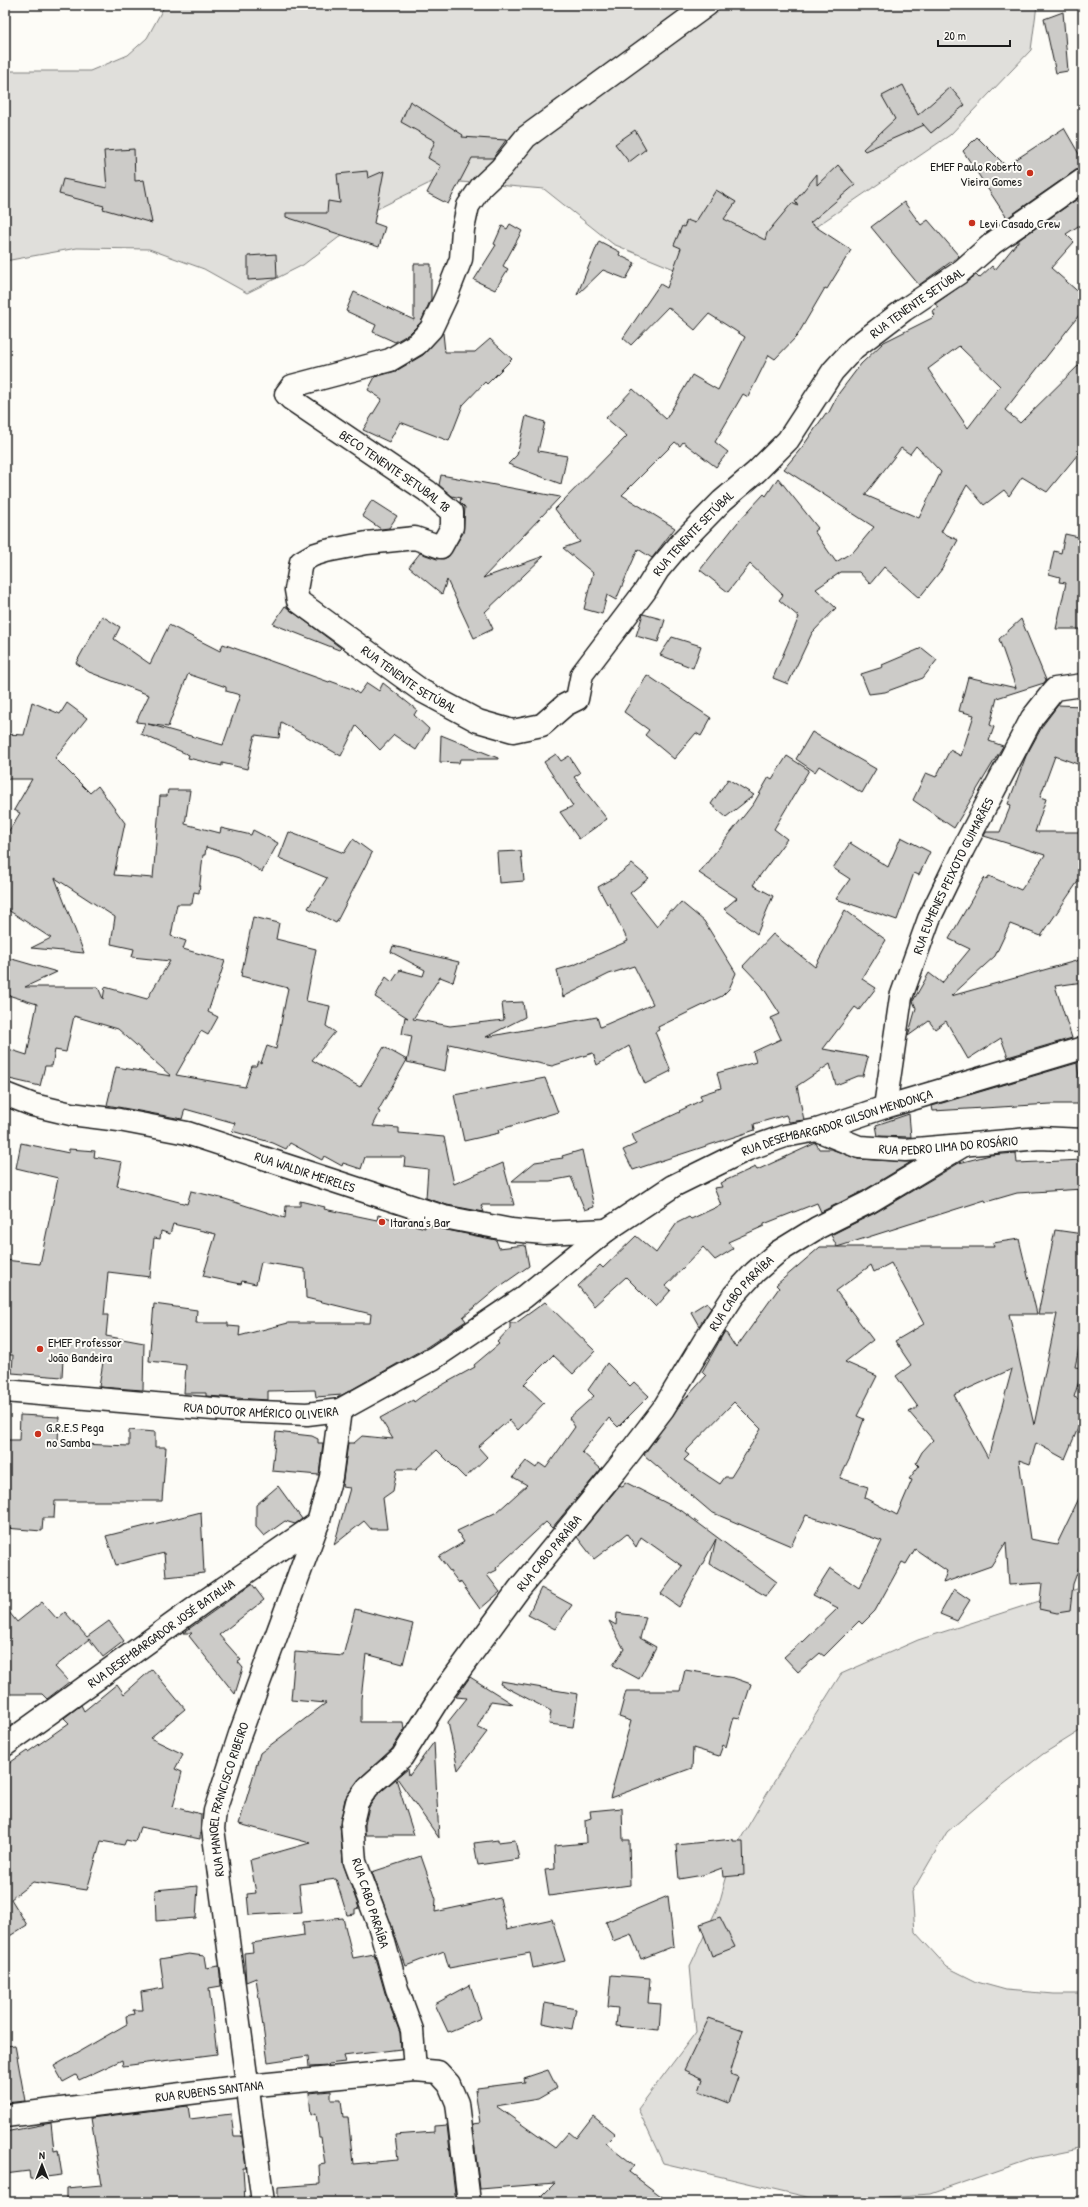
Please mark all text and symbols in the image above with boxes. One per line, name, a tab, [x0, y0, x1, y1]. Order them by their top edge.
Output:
scale bar	[938, 22, 1010, 48]
text: 20 m	[944, 27, 966, 44]
place label: EMEF Paulo Roberto Vieira Gomes	[930, 157, 1022, 190]
marker: EMEF Paulo Roberto Vieira Gomes	[1025, 168, 1035, 178]
place label: Levi Casado Crew	[980, 214, 1060, 232]
marker: Levi Casado Crew	[967, 218, 977, 228]
street label: RUA TENENTE SETÚBAL	[866, 263, 968, 342]
street label: BECO TENENTE SETUBAL 18	[336, 425, 455, 516]
street label: RUA TENENTE SETÚBAL	[648, 486, 738, 579]
street label: RUA TENENTE SETÚBAL	[358, 641, 460, 717]
street label: RUA EUMENES PEIXOTO GUIMARÃES	[908, 794, 997, 957]
street label: RUA DESEMBARGADOR GILSON MENDONÇA	[738, 1084, 935, 1160]
street label: RUA PEDRO LIMA DO ROSÁRIO	[878, 1131, 1019, 1159]
street label: RUA WALDIR MEIRELES	[253, 1147, 358, 1196]
place label: Itarana's Bar	[390, 1213, 451, 1231]
marker: Itarana's Bar	[377, 1217, 387, 1227]
street label: RUA CABO PARAÍBA	[704, 1251, 778, 1334]
place label: EMEF Professor João Bandeira	[48, 1333, 122, 1366]
marker: EMEF Professor João Bandeira	[35, 1344, 45, 1354]
street label: RUA DOUTOR AMÉRICO OLIVEIRA	[183, 1398, 340, 1423]
place label: G.R.E.S Pega no Samba	[46, 1418, 104, 1451]
marker: G.R.E.S Pega no Samba	[33, 1429, 43, 1439]
street label: RUA CABO PARAÍBA	[512, 1510, 586, 1595]
street label: RUA DESEMBARGADOR JOSÉ BATALHA	[84, 1574, 239, 1692]
street label: RUA MANOEL FRANCISCO RIBEIRO	[204, 1719, 253, 1878]
street label: RUA CABO PARAÍBA	[348, 1856, 394, 1951]
street label: RUA RUBENS SANTANA	[154, 2075, 265, 2106]
north arrow	[22, 2145, 62, 2185]
text: N	[39, 2148, 45, 2162]

